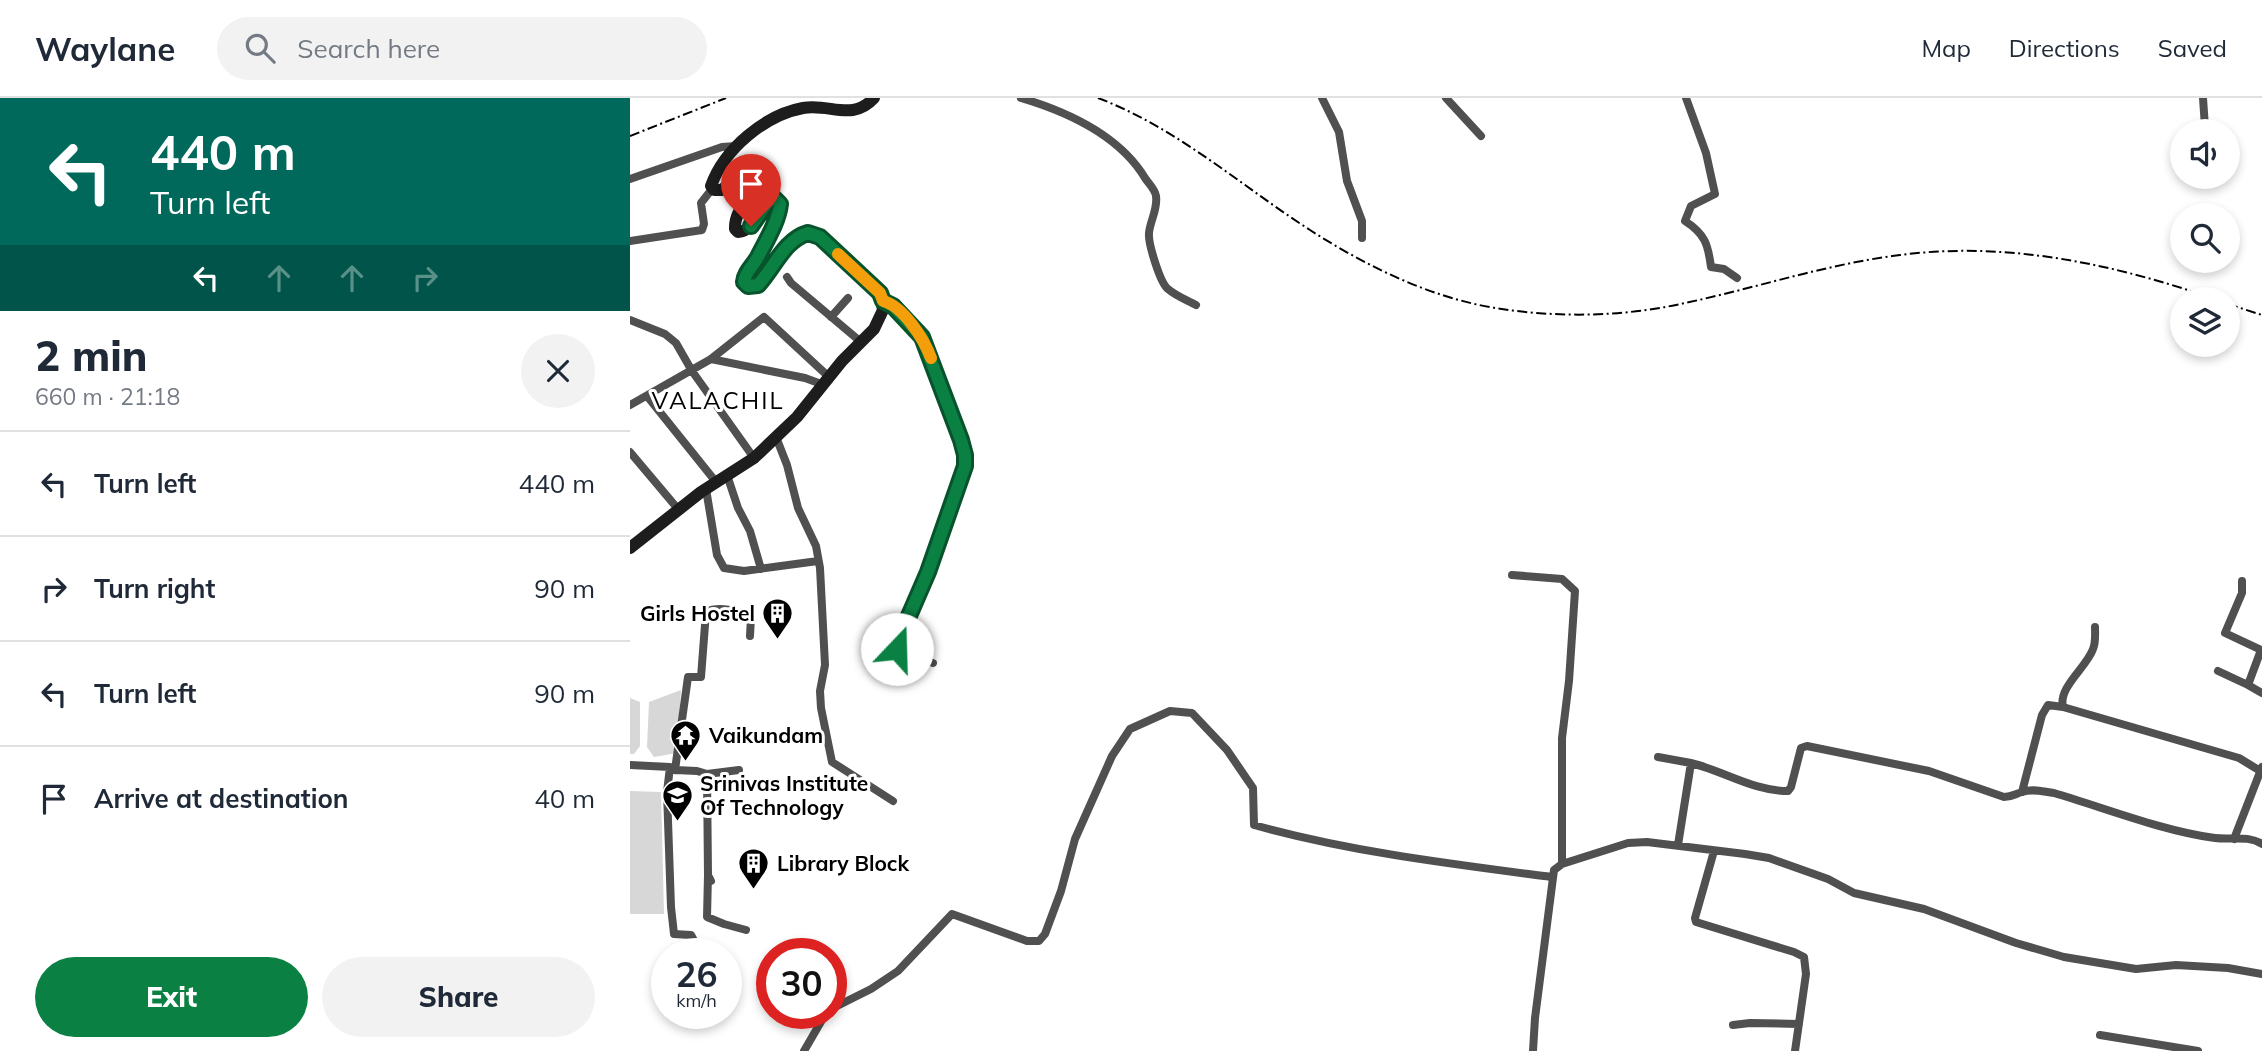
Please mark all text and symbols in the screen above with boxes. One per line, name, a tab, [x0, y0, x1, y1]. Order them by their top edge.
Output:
search box	[217, 17, 707, 80]
text: Waylane	[35, 28, 175, 69]
icon: search	[241, 29, 279, 67]
text: Search here	[297, 32, 440, 65]
text: Map	[1921, 33, 1971, 63]
text: Directions	[2009, 33, 2120, 63]
text: Saved	[2158, 33, 2227, 63]
map controls	[2170, 119, 2240, 357]
button: sound	[2170, 119, 2240, 189]
text: 440 m	[150, 121, 296, 182]
icon: left	[35, 126, 126, 217]
pin	[721, 154, 781, 226]
icon: arrive	[732, 165, 770, 203]
text: Turn left	[150, 182, 270, 222]
button: search	[2170, 203, 2240, 273]
icon: left	[187, 259, 225, 297]
icon: ahead	[260, 259, 298, 297]
icon: ahead	[333, 259, 371, 297]
icon: right	[406, 259, 444, 297]
button: layers	[2170, 287, 2240, 357]
text: 2 min	[35, 329, 148, 382]
button: close	[521, 334, 595, 408]
text: 660 m · 21:18	[35, 382, 180, 411]
district label: VALACHIL	[651, 385, 785, 415]
icon: left	[35, 465, 73, 503]
text: Turn left	[94, 467, 196, 500]
text: 440 m	[519, 467, 595, 500]
icon: right	[35, 570, 73, 608]
text: Turn right	[94, 572, 215, 605]
text: 90 m	[534, 572, 595, 605]
building icon: Girls Hostel	[761, 596, 795, 640]
place label: Girls Hostel	[640, 600, 755, 626]
position arrow	[860, 612, 934, 686]
icon: left	[35, 675, 73, 713]
text: Turn left	[94, 677, 196, 710]
text: 90 m	[534, 677, 595, 710]
temple icon: Vaikundam	[669, 718, 703, 762]
place label: Vaikundam	[708, 722, 823, 748]
place label: Srinivas Institute Of Technology	[700, 770, 868, 820]
school or university icon: Srinivas Institute Of Technology	[660, 778, 694, 822]
icon: arrive	[35, 780, 73, 818]
text: Arrive at destination	[94, 782, 349, 815]
text: 40 m	[534, 782, 595, 815]
building icon: Library Block	[737, 846, 771, 890]
place label: Library Block	[777, 850, 909, 876]
speed limit sign: 30	[756, 938, 847, 1029]
text: 26	[675, 952, 718, 996]
button: Exit	[35, 957, 308, 1037]
button: Share	[322, 957, 595, 1037]
text: km/h	[676, 989, 717, 1012]

